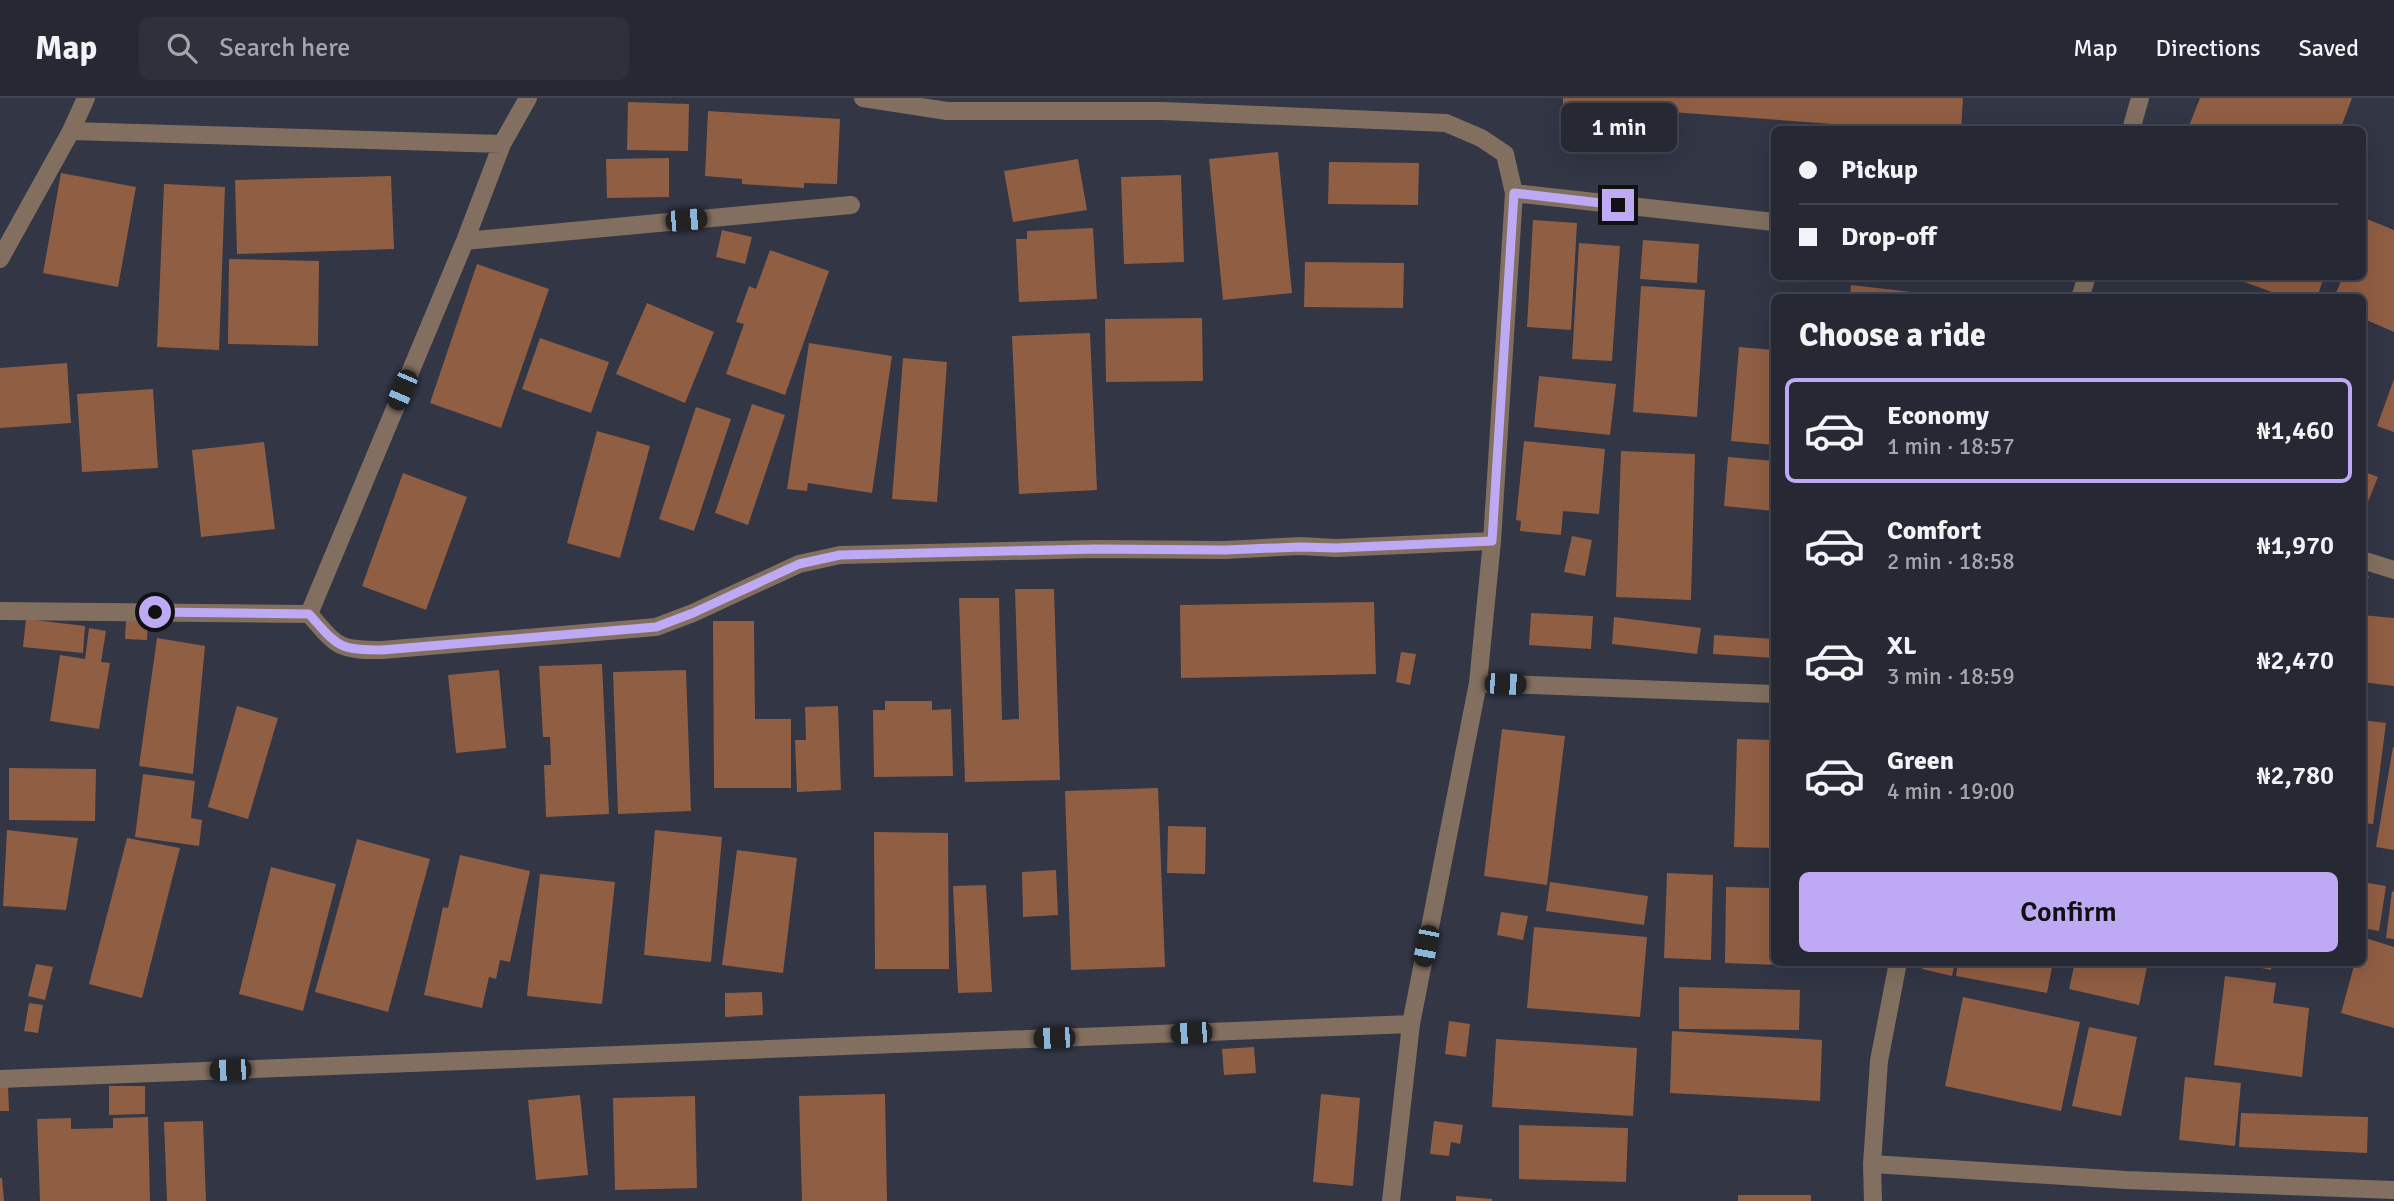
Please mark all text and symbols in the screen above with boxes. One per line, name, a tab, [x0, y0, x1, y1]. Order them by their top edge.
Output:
search box	[139, 17, 629, 80]
text: Map	[35, 28, 97, 69]
icon: search	[163, 29, 201, 67]
text: Search here	[219, 32, 350, 64]
text: Map	[2073, 33, 2118, 63]
text: Directions	[2156, 33, 2261, 63]
text: Saved	[2299, 33, 2359, 63]
callout: 1 min	[1560, 104, 1676, 153]
text: 1 min	[1591, 113, 1647, 142]
text: Pickup	[1841, 154, 1918, 186]
route end	[1602, 189, 1634, 221]
car	[665, 208, 708, 232]
text: Drop-off	[1841, 221, 1937, 253]
text: Choose a ride	[1799, 316, 1986, 355]
car	[385, 367, 420, 413]
icon: car	[1803, 399, 1866, 462]
text: Economy	[1887, 400, 1989, 432]
text: ₦1,460	[2256, 415, 2334, 447]
text: 1 min · 18:57	[1887, 432, 2015, 461]
icon: car	[1803, 514, 1866, 577]
text: Comfort	[1887, 515, 1981, 547]
text: ₦1,970	[2256, 530, 2334, 562]
text: 2 min · 18:58	[1887, 547, 2015, 576]
route start	[139, 596, 171, 628]
icon: car	[1803, 629, 1866, 692]
text: XL	[1887, 630, 1917, 662]
text: ₦2,470	[2256, 645, 2334, 677]
text: 3 min · 18:59	[1887, 662, 2015, 691]
car	[1484, 673, 1527, 695]
icon: car	[1803, 744, 1866, 807]
text: Green	[1887, 745, 1954, 777]
text: ₦2,780	[2256, 760, 2334, 792]
text: 4 min · 19:00	[1887, 777, 2015, 806]
button: Confirm	[1799, 872, 2338, 952]
car	[1412, 923, 1441, 969]
car	[1170, 1021, 1213, 1045]
car	[1033, 1027, 1076, 1049]
car	[209, 1059, 252, 1081]

